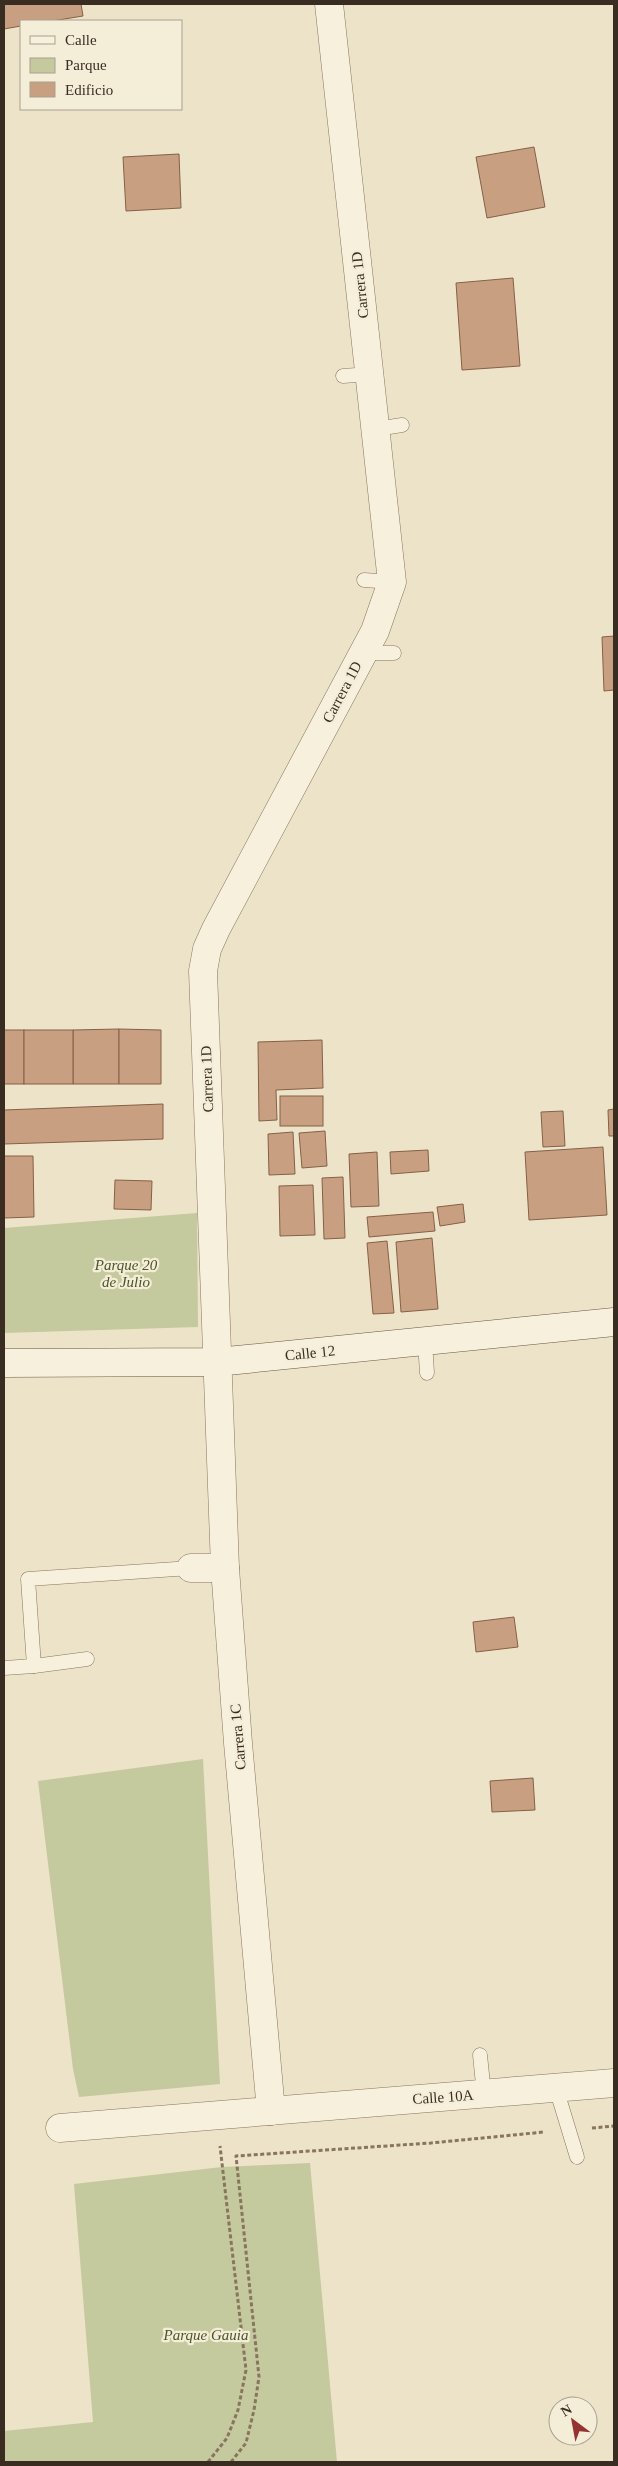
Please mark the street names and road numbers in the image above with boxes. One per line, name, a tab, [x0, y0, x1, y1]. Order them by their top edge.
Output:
street label: Carrera 1D	[349, 251, 371, 319]
street label: Carrera 1D	[319, 658, 365, 725]
street label: Carrera 1D	[198, 1045, 216, 1113]
street label: Calle 12	[284, 1342, 336, 1364]
street label: Carrera 1C	[227, 1703, 249, 1771]
street label: Calle 10A	[412, 2087, 474, 2107]

